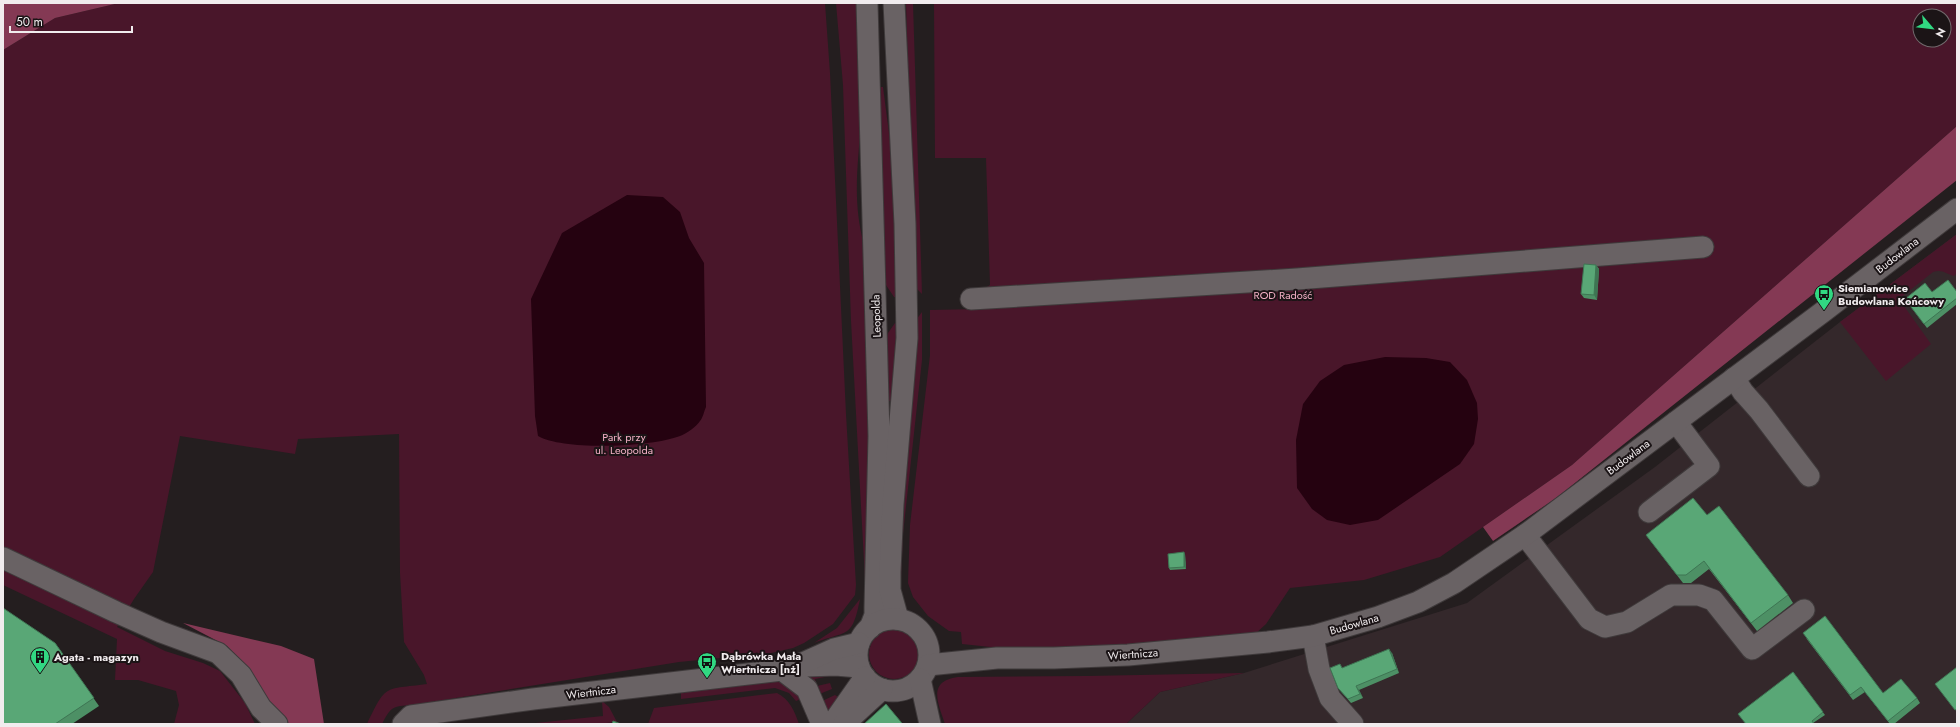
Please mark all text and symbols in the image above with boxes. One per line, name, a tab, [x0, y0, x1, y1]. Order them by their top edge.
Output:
scale bar	[10, 8, 132, 34]
north arrow	[1912, 8, 1952, 48]
text: 50 m	[16, 13, 43, 31]
text: N	[1932, 25, 1950, 40]
street label: Budowlana	[1872, 233, 1922, 277]
place label: Siemianowice Budowlana Końcowy	[1838, 280, 1944, 309]
bus stop icon: Siemianowice Budowlana Końcowy	[1813, 283, 1835, 311]
park label: ROD Radość	[1253, 287, 1313, 303]
street label: Leopolda	[867, 294, 885, 338]
park label: Park przy ul. Leopolda	[595, 429, 653, 458]
street label: Budowlana	[1603, 435, 1653, 479]
street label: Budowlana	[1328, 609, 1380, 639]
street label: Wiertnicza	[1107, 644, 1159, 664]
building icon: Agata - magazyn	[29, 646, 51, 674]
place label: Dąbrówka Mała Wiertnicza [nż]	[721, 648, 801, 677]
place label: Agata - magazyn	[53, 649, 139, 665]
bus stop icon: Dąbrówka Mała Wiertnicza [nż]	[696, 651, 718, 679]
street label: Wiertnicza	[565, 681, 617, 703]

